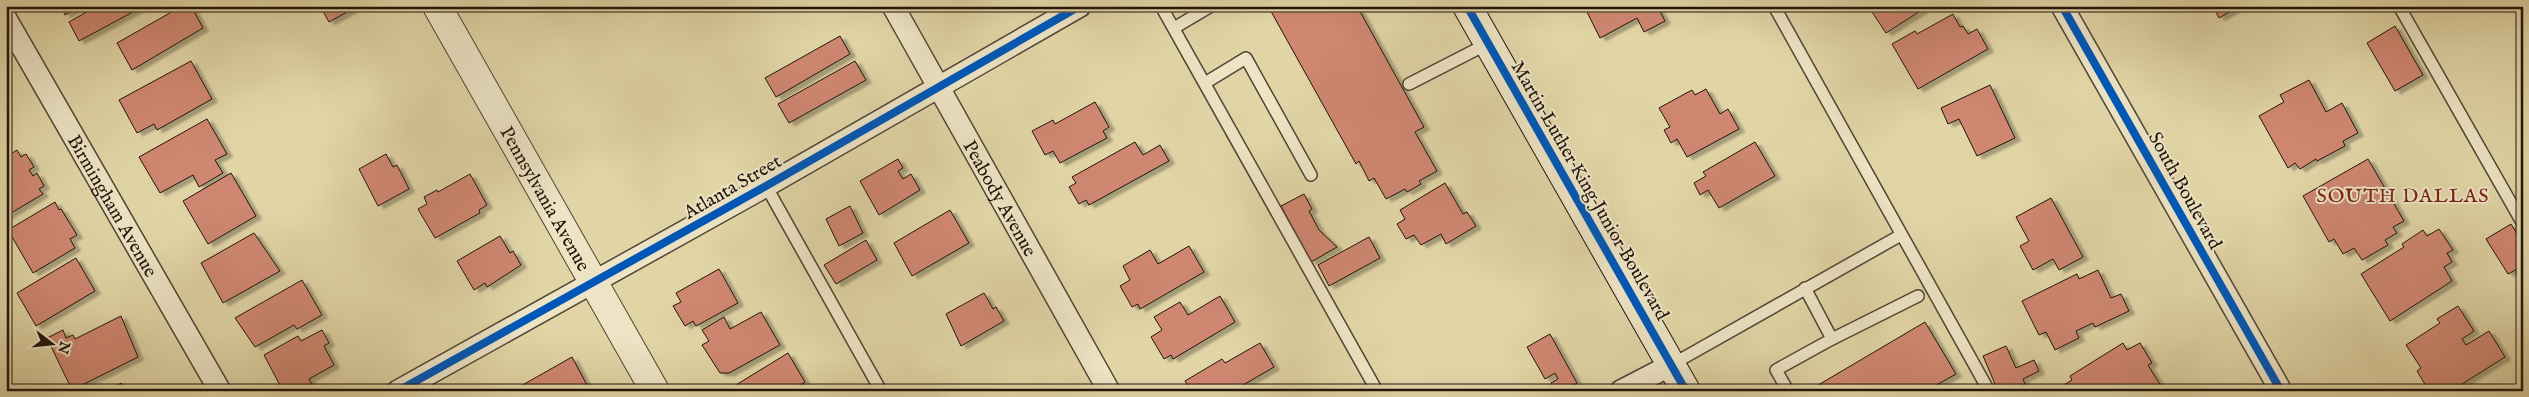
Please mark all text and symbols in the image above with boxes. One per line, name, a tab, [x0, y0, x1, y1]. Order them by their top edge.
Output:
street label: Martin Luther King Junior Boulevard	[1505, 57, 1674, 326]
street label: Pennsylvania Avenue	[494, 123, 595, 276]
street label: South Boulevard	[2142, 128, 2227, 255]
street label: Birmingham Avenue	[61, 131, 162, 282]
street label: Peabody Avenue	[957, 136, 1041, 262]
street label: Atlanta Street	[679, 150, 787, 226]
district label: SOUTH DALLAS	[2316, 184, 2490, 209]
north arrow	[28, 320, 78, 370]
text: N	[53, 338, 74, 356]

